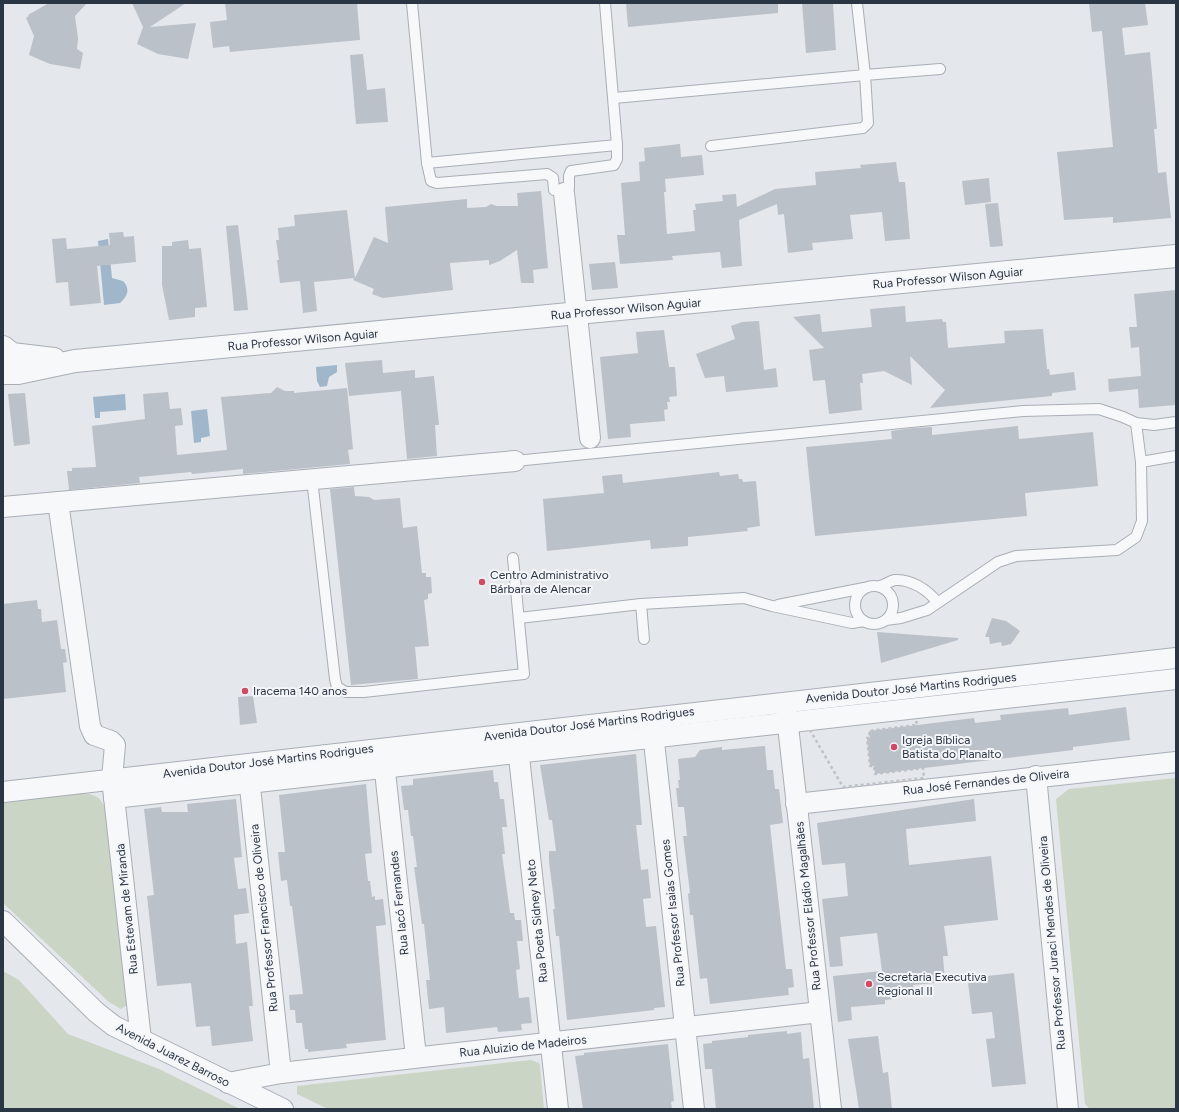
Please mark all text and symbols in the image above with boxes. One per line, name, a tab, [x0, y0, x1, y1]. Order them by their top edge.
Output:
street label: Rua Professor Wilson Aguiar	[872, 264, 1024, 292]
street label: Rua Professor Wilson Aguiar	[550, 295, 702, 323]
street label: Rua Professor Wilson Aguiar	[227, 326, 379, 354]
place label: Centro Administrativo Bárbara de Alencar	[490, 568, 609, 596]
marker: Centro Administrativo Bárbara de Alencar	[477, 577, 487, 587]
street label: Avenida Doutor José Martins Rodrigues	[805, 670, 1018, 706]
place label: Iracema 140 anos	[253, 684, 348, 698]
marker: Iracema 140 anos	[240, 686, 250, 696]
street label: Avenida Doutor José Martins Rodrigues	[483, 704, 695, 744]
place label: Igreja Bíblica Batista do Planalto	[902, 733, 1002, 761]
street label: Avenida Doutor José Martins Rodrigues	[162, 741, 374, 781]
marker: Igreja Bíblica Batista do Planalto	[889, 742, 899, 752]
street label: Rua José Fernandes de Oliveira	[902, 766, 1070, 798]
street label: Rua Professor Eládio Magalhães	[792, 820, 824, 991]
street label: Rua Professor Francisco de Oliveira	[247, 823, 281, 1013]
street label: Rua Professor Juraci Mendes de Oliveira	[1036, 835, 1068, 1051]
street label: Rua Professor Isaias Gomes	[658, 838, 688, 987]
street label: Rua Estevam de Miranda	[113, 843, 141, 975]
street label: Rua Iacó Fernandes	[387, 850, 411, 956]
street label: Rua Poeta Sidney Neto	[524, 859, 550, 983]
place label: Secretaria Executiva Regional II	[877, 970, 987, 998]
marker: Secretaria Executiva Regional II	[864, 979, 874, 989]
street label: Avenida Juarez Barroso	[114, 1020, 232, 1090]
street label: Rua Aluizio de Madeiros	[459, 1032, 588, 1060]

